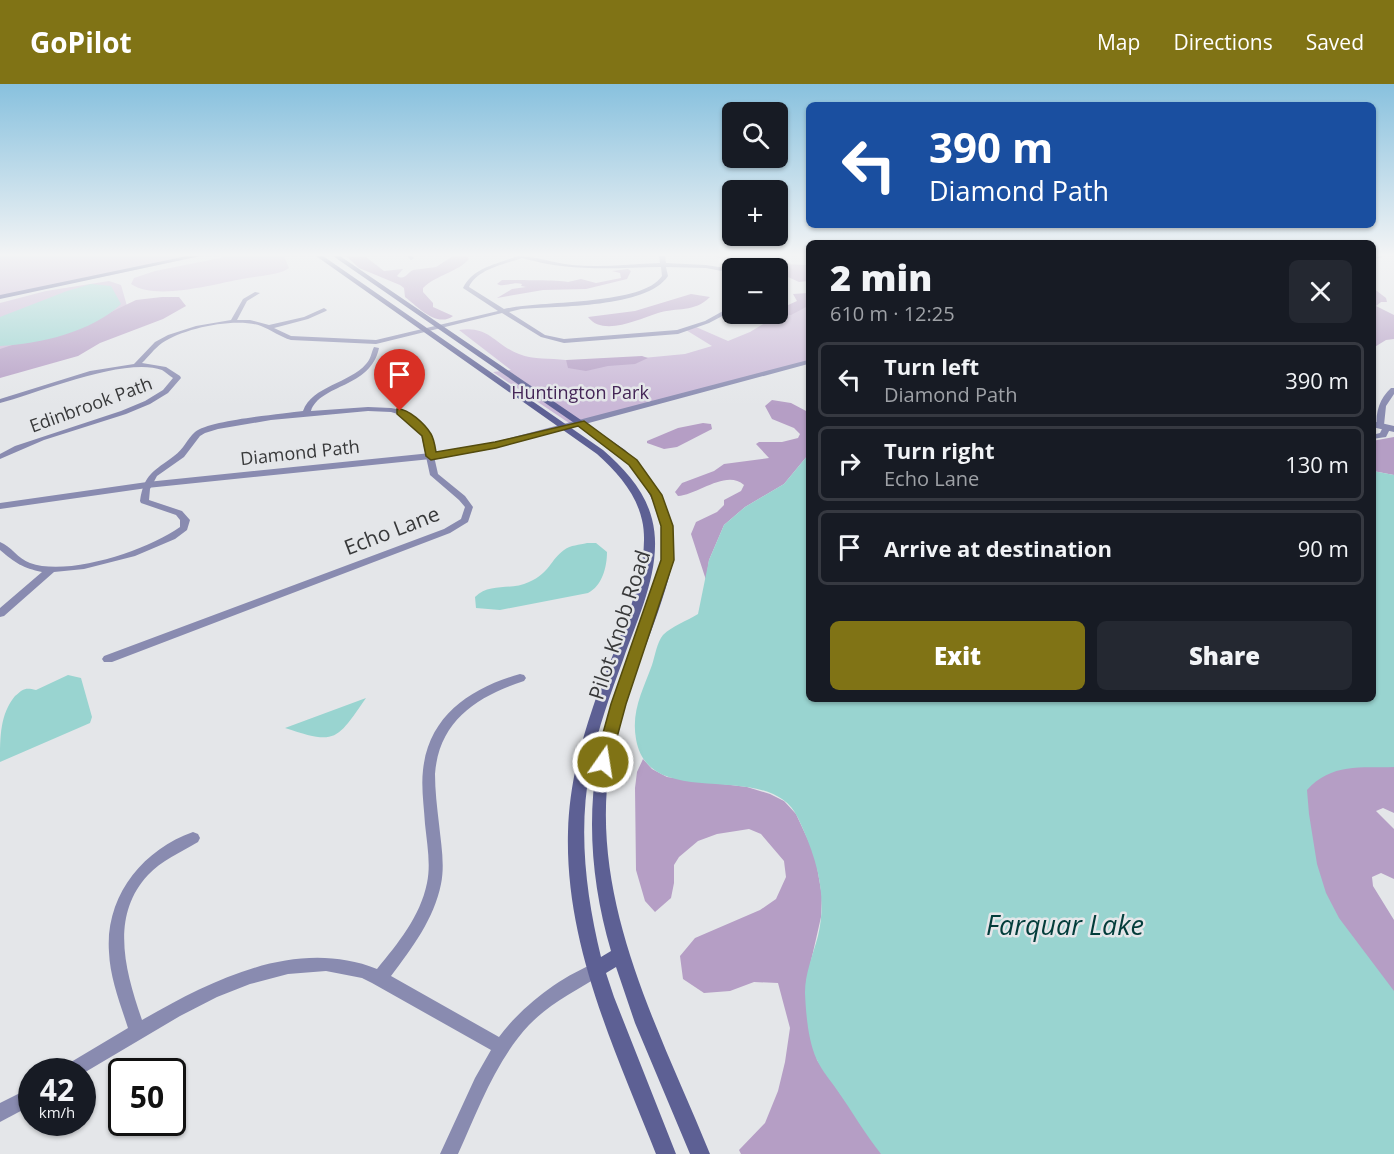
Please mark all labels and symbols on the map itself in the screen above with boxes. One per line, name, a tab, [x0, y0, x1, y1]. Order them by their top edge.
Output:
pin	[374, 349, 425, 411]
street label: Edinbrook Path	[26, 371, 155, 437]
park label: Huntington Park	[511, 380, 649, 404]
street label: Diamond Path	[239, 434, 361, 470]
street label: Echo Lane	[340, 499, 443, 561]
street label: Pilot Knob Road	[582, 546, 656, 703]
position arrow	[571, 730, 635, 794]
water label: Farquar Lake	[986, 906, 1144, 943]
speed limit sign: 50	[108, 1058, 186, 1136]

